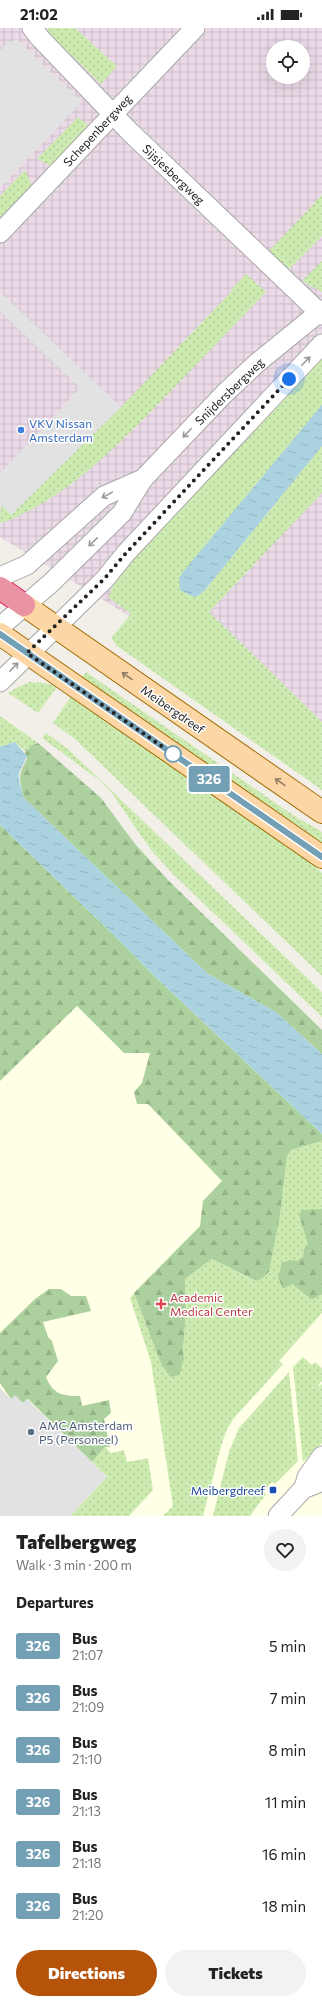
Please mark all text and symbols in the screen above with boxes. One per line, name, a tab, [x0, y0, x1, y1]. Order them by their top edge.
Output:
text: 21:02	[20, 5, 58, 23]
map controls	[266, 40, 310, 84]
button: locate	[266, 40, 310, 84]
street label: Schepenbergweg	[60, 91, 134, 169]
street label: Sijsjesbergweg	[140, 141, 208, 207]
street label: Snijdersbergweg	[192, 354, 267, 427]
one-way arrow	[302, 356, 311, 366]
your location	[279, 369, 299, 389]
place label: VKV Nissan Amsterdam	[29, 416, 93, 444]
marker: VKV Nissan Amsterdam	[16, 425, 26, 435]
one-way arrow	[182, 428, 192, 438]
one-way arrow	[101, 491, 113, 499]
one-way arrow	[88, 537, 98, 547]
one-way arrow	[9, 663, 18, 673]
one-way arrow	[121, 672, 132, 680]
street label: Meibergdreef	[139, 682, 208, 736]
unlabelled marker	[164, 745, 182, 763]
line badge: 326	[186, 766, 232, 792]
text: 326	[197, 770, 221, 787]
one-way arrow	[274, 778, 285, 786]
place label: Academic Medical Center	[170, 1290, 253, 1318]
marker: Academic Medical Center	[155, 1298, 167, 1310]
place label: AMC Amsterdam P5 (Personeel)	[39, 1418, 133, 1446]
marker: AMC Amsterdam P5 (Personeel)	[26, 1427, 36, 1437]
place label: Meibergdreef	[191, 1483, 265, 1497]
marker: Meibergdreef	[268, 1485, 278, 1495]
button: heart	[264, 1529, 306, 1571]
text: Tafelbergweg	[16, 1530, 136, 1553]
text: Walk · 3 min · 200 m	[16, 1557, 132, 1573]
text: Departures	[16, 1593, 94, 1611]
text: Bus	[72, 1629, 97, 1647]
text: 326	[26, 1637, 50, 1654]
text: 5 min	[269, 1637, 306, 1655]
text: 21:07	[72, 1647, 103, 1663]
text: Bus	[72, 1681, 97, 1699]
text: 326	[26, 1689, 50, 1706]
text: 7 min	[270, 1689, 306, 1707]
text: 21:09	[72, 1699, 104, 1715]
text: Bus	[72, 1733, 97, 1751]
text: 326	[26, 1741, 50, 1758]
text: 8 min	[268, 1741, 306, 1759]
text: 21:10	[72, 1751, 102, 1767]
text: Bus	[72, 1785, 97, 1803]
text: 326	[26, 1793, 50, 1810]
text: 11 min	[265, 1793, 306, 1811]
text: 21:13	[72, 1803, 101, 1819]
text: Bus	[72, 1837, 97, 1855]
text: 326	[26, 1845, 50, 1862]
text: 16 min	[262, 1845, 306, 1863]
text: 21:18	[72, 1855, 101, 1871]
text: Bus	[72, 1889, 97, 1907]
text: 326	[26, 1897, 50, 1914]
text: 18 min	[262, 1897, 306, 1915]
text: 21:20	[72, 1907, 104, 1923]
button: Directions	[16, 1950, 157, 1996]
button: Tickets	[165, 1950, 306, 1996]

